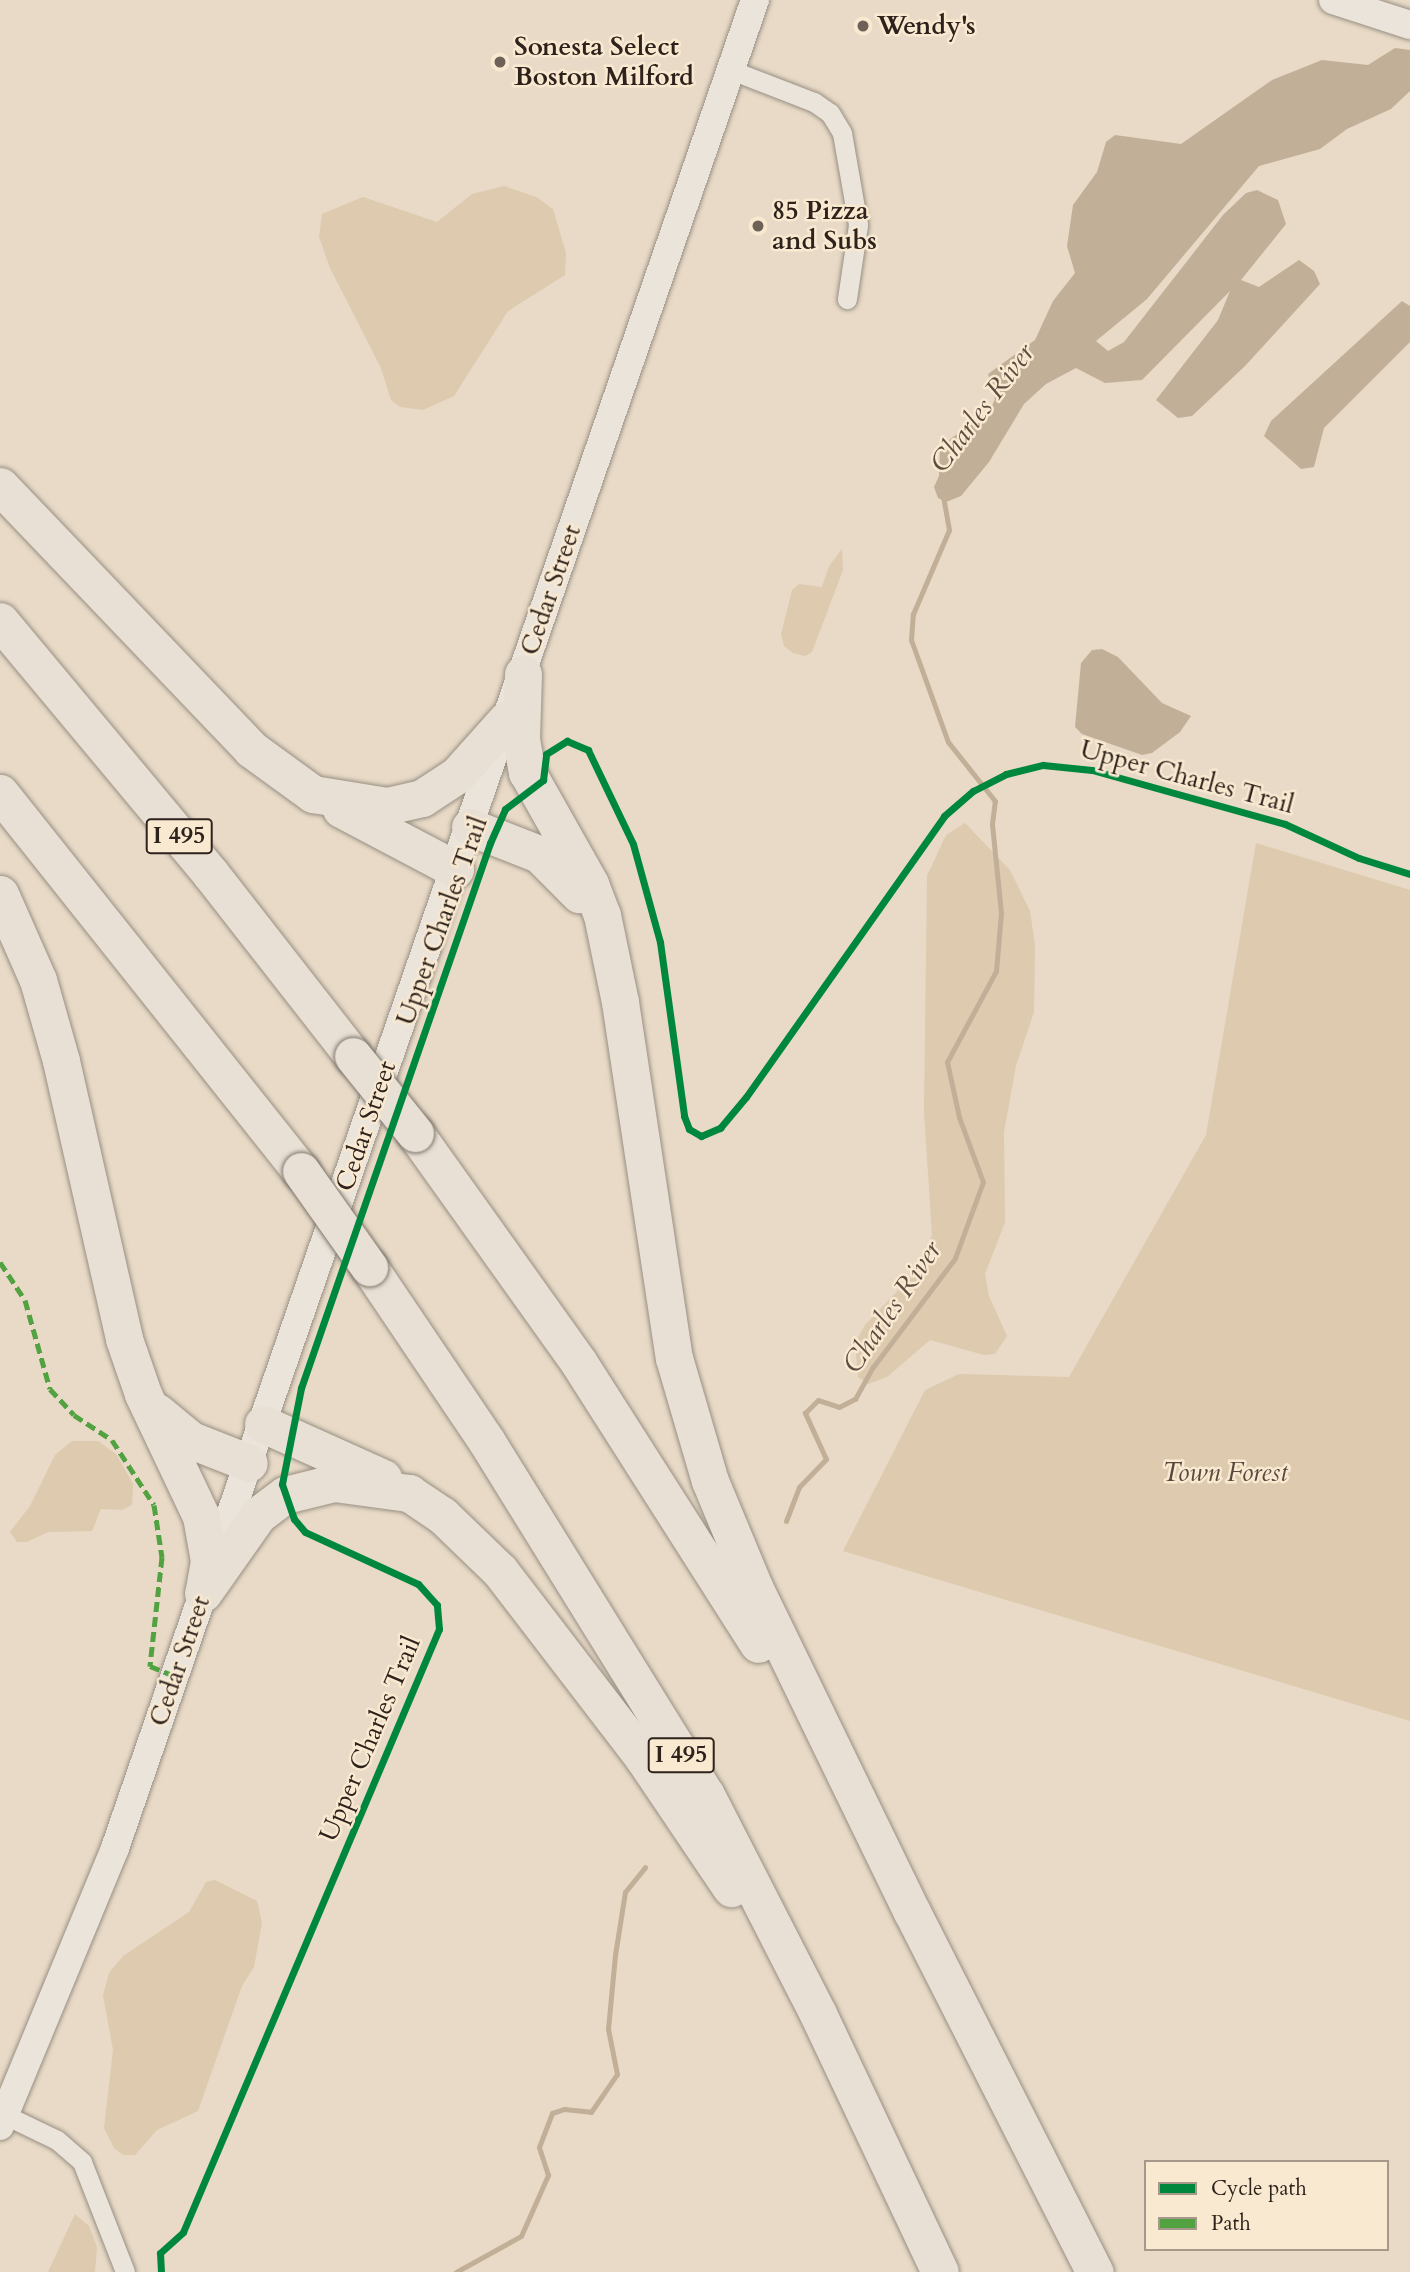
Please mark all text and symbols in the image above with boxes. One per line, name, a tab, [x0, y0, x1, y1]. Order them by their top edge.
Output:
place label: Wendy's	[877, 10, 976, 42]
marker: Wendy's	[855, 18, 871, 34]
place label: Sonesta Select Boston Milford	[514, 31, 694, 92]
marker: Sonesta Select Boston Milford	[492, 54, 508, 70]
place label: 85 Pizza and Subs	[772, 195, 877, 256]
marker: 85 Pizza and Subs	[750, 218, 766, 234]
water label: Charles River	[923, 337, 1041, 479]
street label: Cedar Street	[514, 521, 588, 659]
street label: Upper Charles Trail	[1077, 733, 1297, 821]
street label: Upper Charles Trail	[390, 812, 494, 1030]
road number: I 495	[144, 816, 214, 856]
street label: Cedar Street	[329, 1057, 403, 1195]
water label: Charles River	[835, 1234, 949, 1380]
park label: Town Forest	[1162, 1457, 1288, 1489]
street label: Cedar Street	[143, 1592, 217, 1730]
street label: Upper Charles Trail	[313, 1632, 427, 1846]
road number: I 495	[646, 1735, 716, 1776]
legend	[1144, 2160, 1389, 2251]
text: Cycle path	[1211, 2174, 1307, 2203]
text: Path	[1211, 2209, 1251, 2238]

